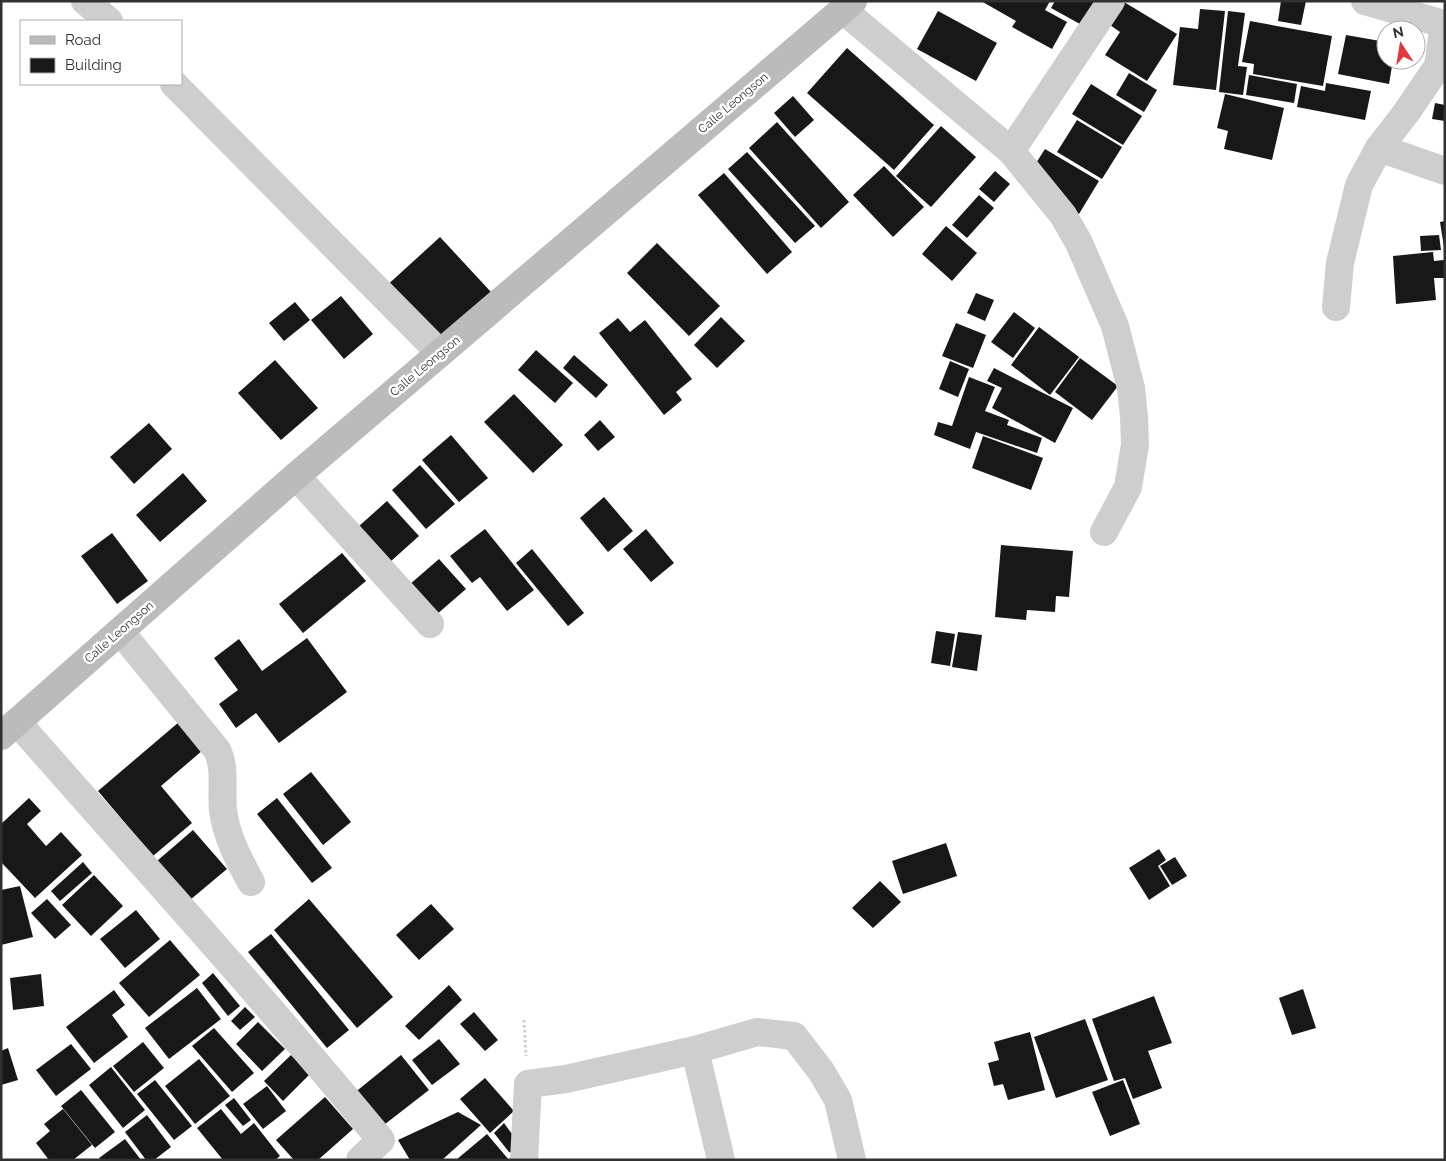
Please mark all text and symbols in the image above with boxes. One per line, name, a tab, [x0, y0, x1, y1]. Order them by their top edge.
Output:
legend	[20, 20, 182, 85]
north arrow	[1376, 20, 1426, 70]
text: N	[1391, 23, 1405, 41]
text: Road	[65, 31, 101, 49]
text: Building	[65, 56, 122, 74]
street label: Calle Leongson	[695, 70, 771, 136]
street label: Calle Leongson	[387, 333, 463, 399]
street label: Calle Leongson	[82, 598, 156, 666]

